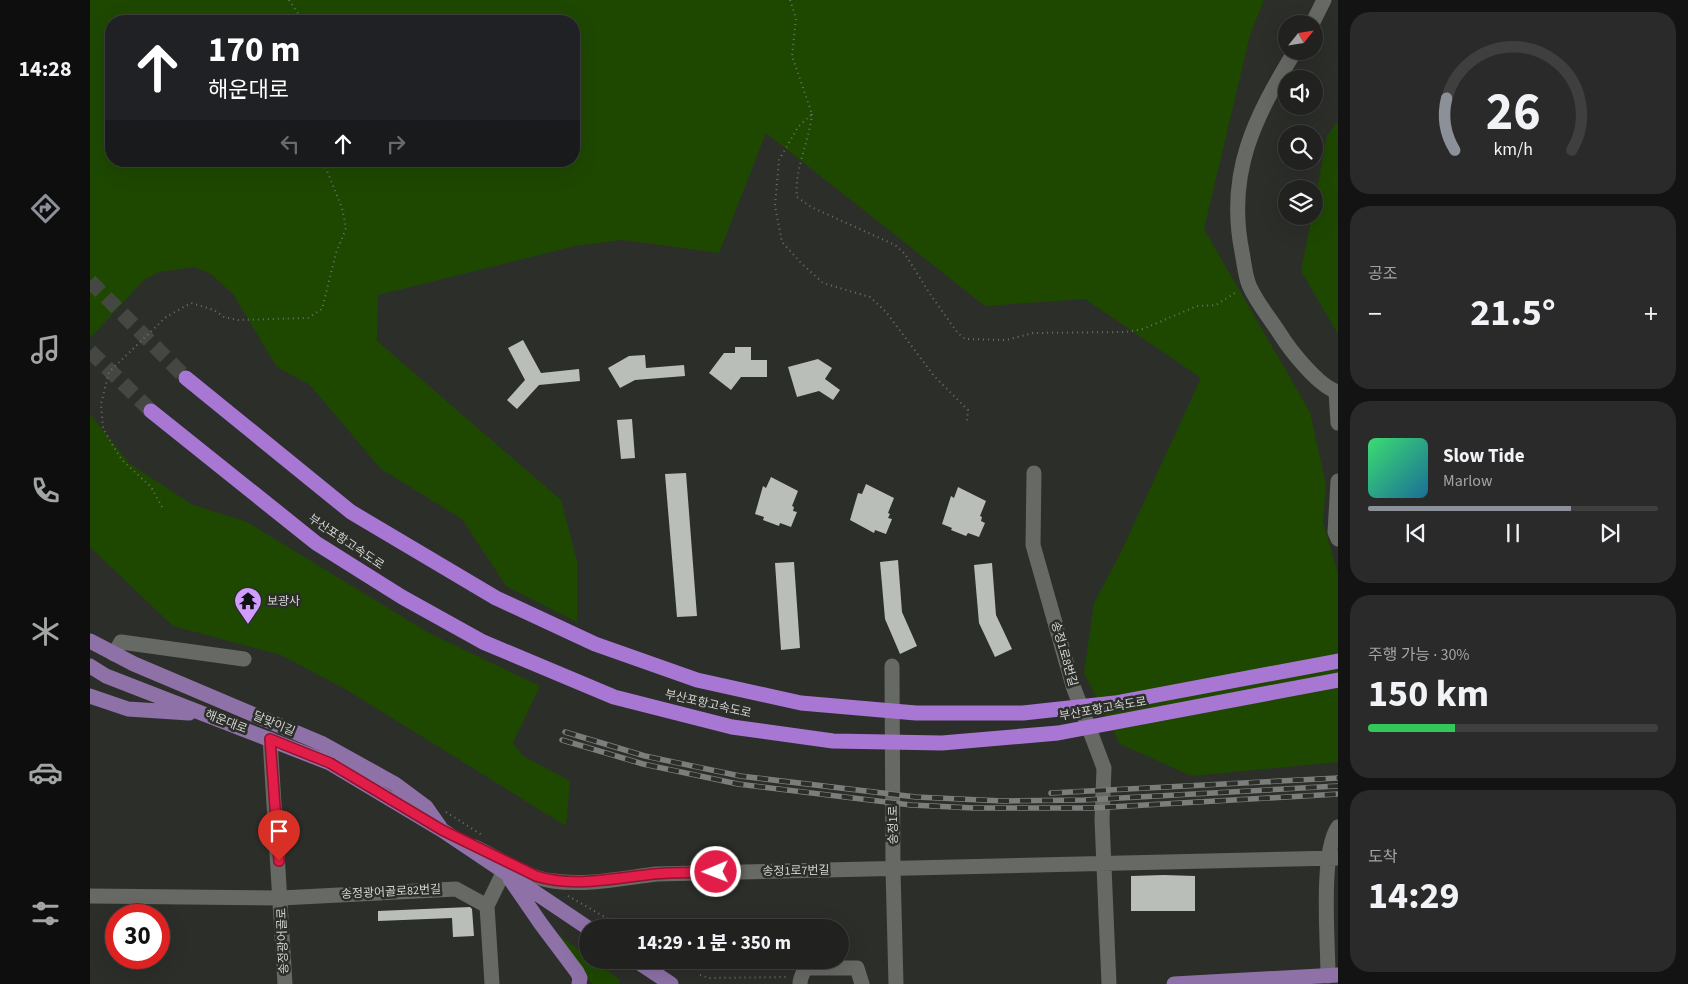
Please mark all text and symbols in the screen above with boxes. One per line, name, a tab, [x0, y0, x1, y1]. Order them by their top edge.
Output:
north arrow	[1278, 15, 1322, 60]
map controls	[1278, 15, 1323, 225]
text: 170 m	[208, 25, 300, 75]
icon: ahead	[125, 35, 190, 100]
text: 14:28	[18, 53, 72, 85]
button: sound	[1278, 70, 1323, 115]
text: 해운대로	[208, 74, 289, 106]
text: 26	[1486, 76, 1540, 150]
button: search	[1278, 125, 1323, 170]
icon: left	[276, 130, 304, 158]
icon: ahead	[329, 130, 357, 158]
icon: right	[382, 130, 410, 158]
text: km/h	[1493, 137, 1533, 162]
button: layers	[1278, 180, 1323, 225]
icon: directions	[28, 191, 63, 226]
text: 공조	[1368, 263, 1397, 285]
text: 21.5°	[1470, 286, 1556, 340]
text: −	[1368, 294, 1382, 334]
text: +	[1644, 294, 1658, 334]
icon: music	[28, 332, 63, 367]
text: Slow Tide	[1443, 443, 1524, 470]
text: Marlow	[1443, 470, 1492, 492]
icon: phone	[28, 473, 63, 508]
street label: 부산포항고속도로	[305, 510, 387, 574]
icon: previous	[1402, 519, 1430, 547]
icon: pause	[1499, 519, 1527, 547]
icon: next	[1596, 519, 1624, 547]
temple icon: 보광사	[233, 586, 263, 625]
place label: 보광사	[267, 593, 300, 610]
icon: climate	[28, 614, 63, 649]
street label: 송정1로8번길	[1047, 619, 1081, 689]
text: 주행 가능 · 30%	[1368, 644, 1470, 666]
text: 150 km	[1368, 667, 1489, 721]
street label: 부산포항고속도로	[663, 686, 753, 722]
street label: 부산포항고속도로	[1058, 693, 1148, 725]
street label: 해운대로	[202, 706, 250, 738]
street label: 달맞이길	[250, 708, 298, 740]
icon: car	[28, 755, 63, 790]
street label: 송정1로	[885, 805, 902, 845]
pin	[258, 810, 300, 861]
icon: arrive	[265, 817, 293, 845]
position arrow	[689, 845, 741, 897]
text: 도착	[1368, 846, 1397, 868]
street label: 송정1로7번길	[762, 862, 830, 880]
text: 14:29	[1368, 869, 1460, 923]
street label: 송정광어골로82번길	[340, 881, 442, 903]
icon: filters	[28, 896, 63, 931]
speed limit sign: 30	[105, 904, 170, 969]
street label: 송정광어골로	[273, 908, 293, 974]
text: 14:29 · 1 분 · 350 m	[637, 930, 791, 957]

